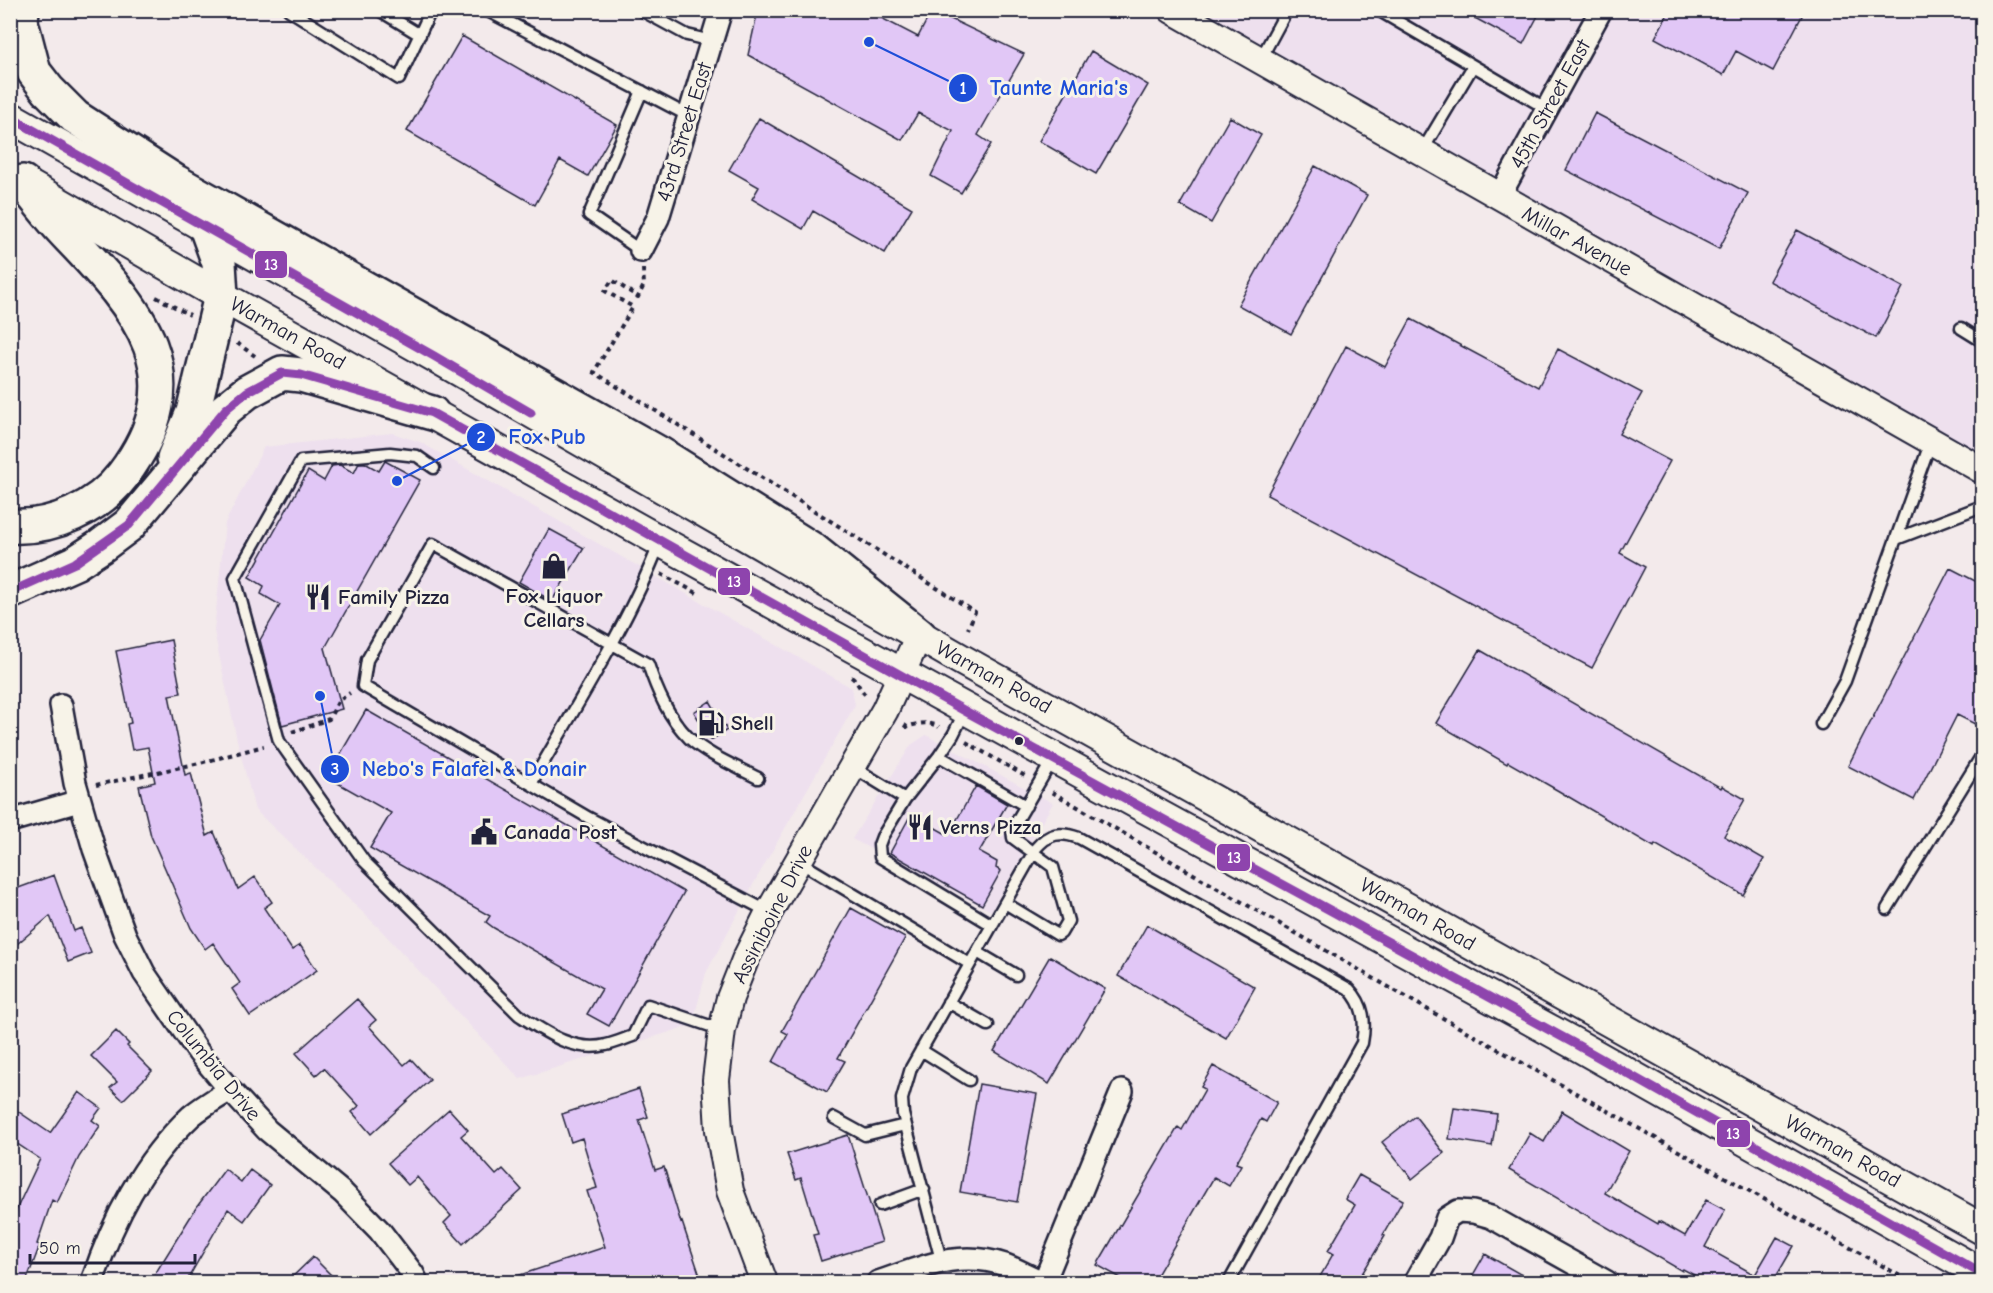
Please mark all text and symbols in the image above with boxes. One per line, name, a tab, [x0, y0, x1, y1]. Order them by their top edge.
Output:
street label: 45th Street East	[1505, 34, 1596, 173]
street label: 43rd Street East	[651, 58, 717, 205]
callout: Taunte Maria's	[948, 68, 1140, 108]
text: Taunte Maria's	[990, 75, 1128, 101]
text: 1	[959, 78, 967, 99]
street label: Millar Avenue	[1518, 201, 1636, 281]
line badge: 13	[254, 250, 288, 279]
text: 13	[264, 256, 278, 274]
street label: Warman Road	[226, 291, 350, 375]
callout: Fox Pub	[466, 417, 597, 457]
text: Fox Pub	[508, 424, 586, 450]
text: 2	[477, 427, 486, 448]
shop icon: Fox Liquor Cellars	[539, 551, 569, 581]
line badge: 13	[717, 567, 751, 596]
text: 13	[727, 573, 741, 591]
restaurant icon: Family Pizza	[303, 582, 333, 612]
place label: Fox Liquor Cellars	[505, 584, 603, 632]
place label: Family Pizza	[338, 585, 450, 609]
street label: Warman Road	[932, 635, 1056, 719]
fuel station icon: Shell	[696, 708, 726, 738]
place label: Shell	[731, 711, 774, 735]
unlabelled marker	[1013, 735, 1025, 747]
callout: Nebo's Falafel & Donair	[320, 749, 599, 789]
text: Nebo's Falafel & Donair	[362, 756, 586, 782]
text: 3	[331, 759, 339, 780]
restaurant icon: Verns Pizza	[905, 812, 935, 842]
place label: Verns Pizza	[940, 815, 1042, 839]
public building icon: Canada Post	[469, 817, 499, 847]
place label: Canada Post	[504, 820, 618, 844]
street label: Assiniboine Drive	[727, 841, 817, 987]
line badge: 13	[1216, 843, 1251, 872]
text: 13	[1227, 849, 1241, 867]
street label: Warman Road	[1356, 872, 1480, 956]
street label: Columbia Drive	[162, 1005, 266, 1125]
street label: Warman Road	[1781, 1109, 1905, 1193]
line badge: 13	[1716, 1119, 1751, 1148]
text: 13	[1726, 1125, 1740, 1143]
scale bar	[30, 1227, 195, 1265]
text: 50 m	[39, 1238, 81, 1259]

